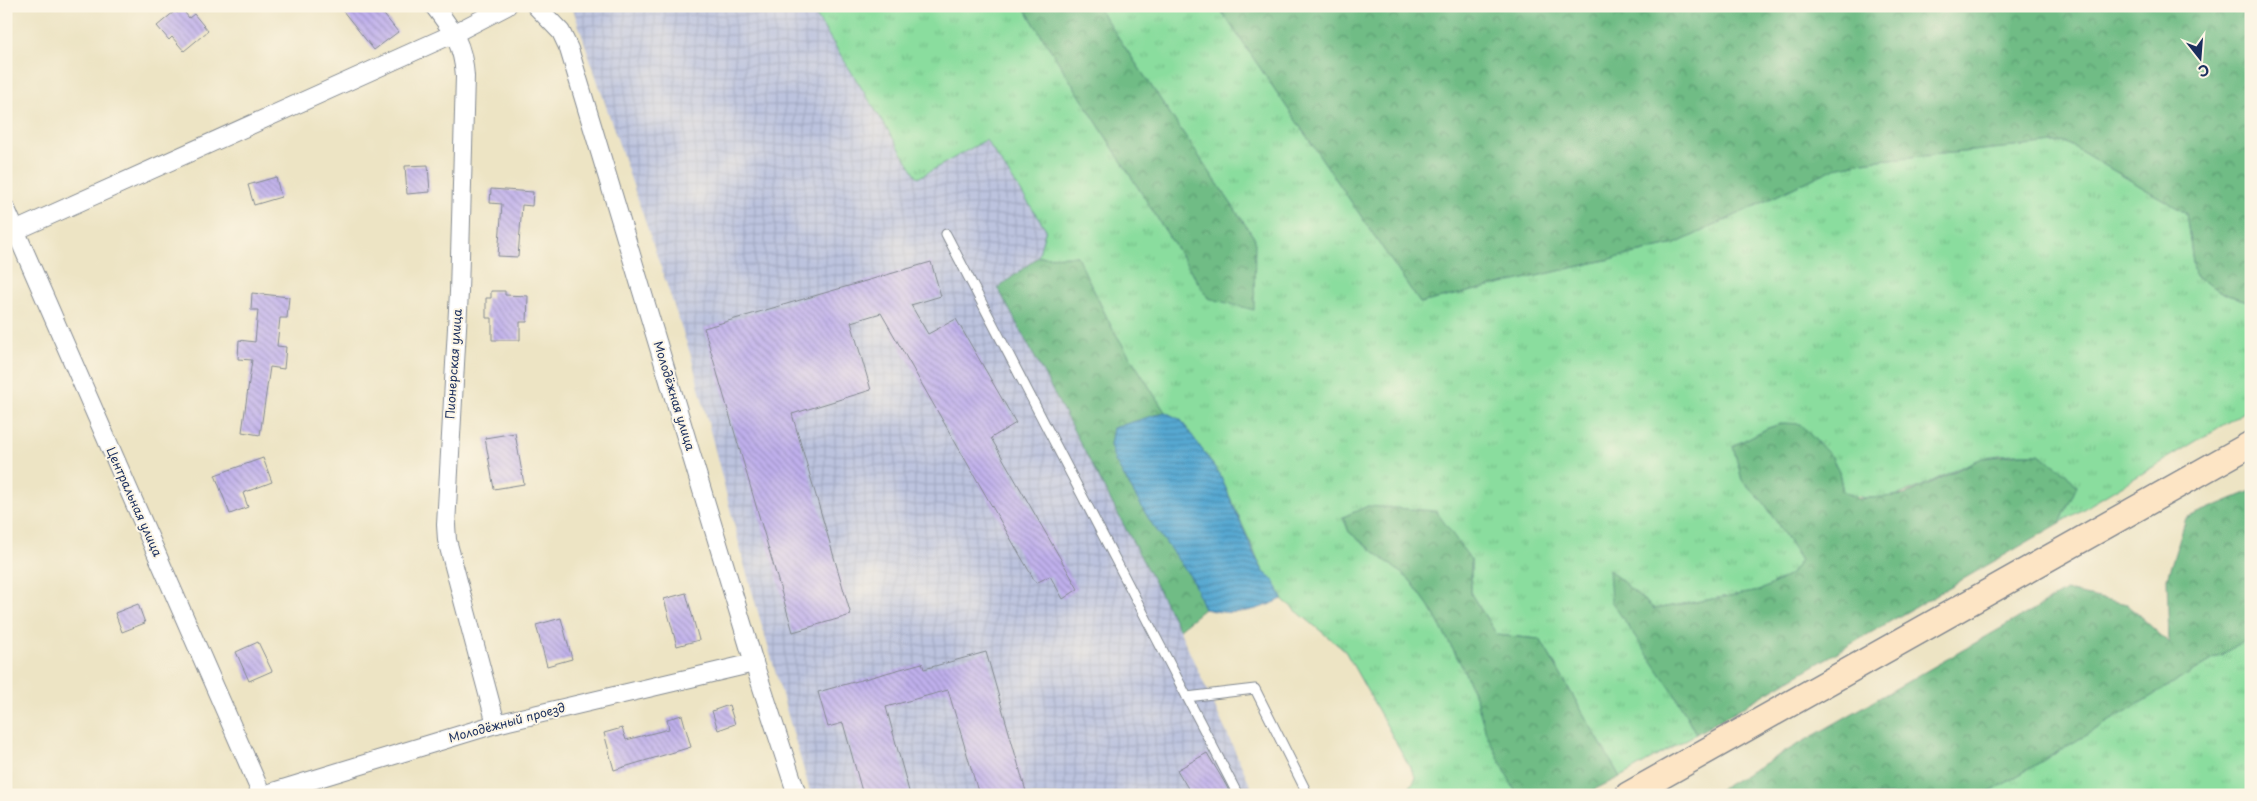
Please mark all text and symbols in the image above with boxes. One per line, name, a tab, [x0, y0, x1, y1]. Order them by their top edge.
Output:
north arrow	[2174, 32, 2224, 82]
text: С	[2196, 59, 2212, 82]
street label: Пионерская улица	[440, 308, 466, 420]
street label: Молодёжная улица	[650, 339, 700, 453]
street label: Центральная улица	[103, 444, 167, 560]
street label: Молодёжный проезд	[446, 698, 567, 746]

